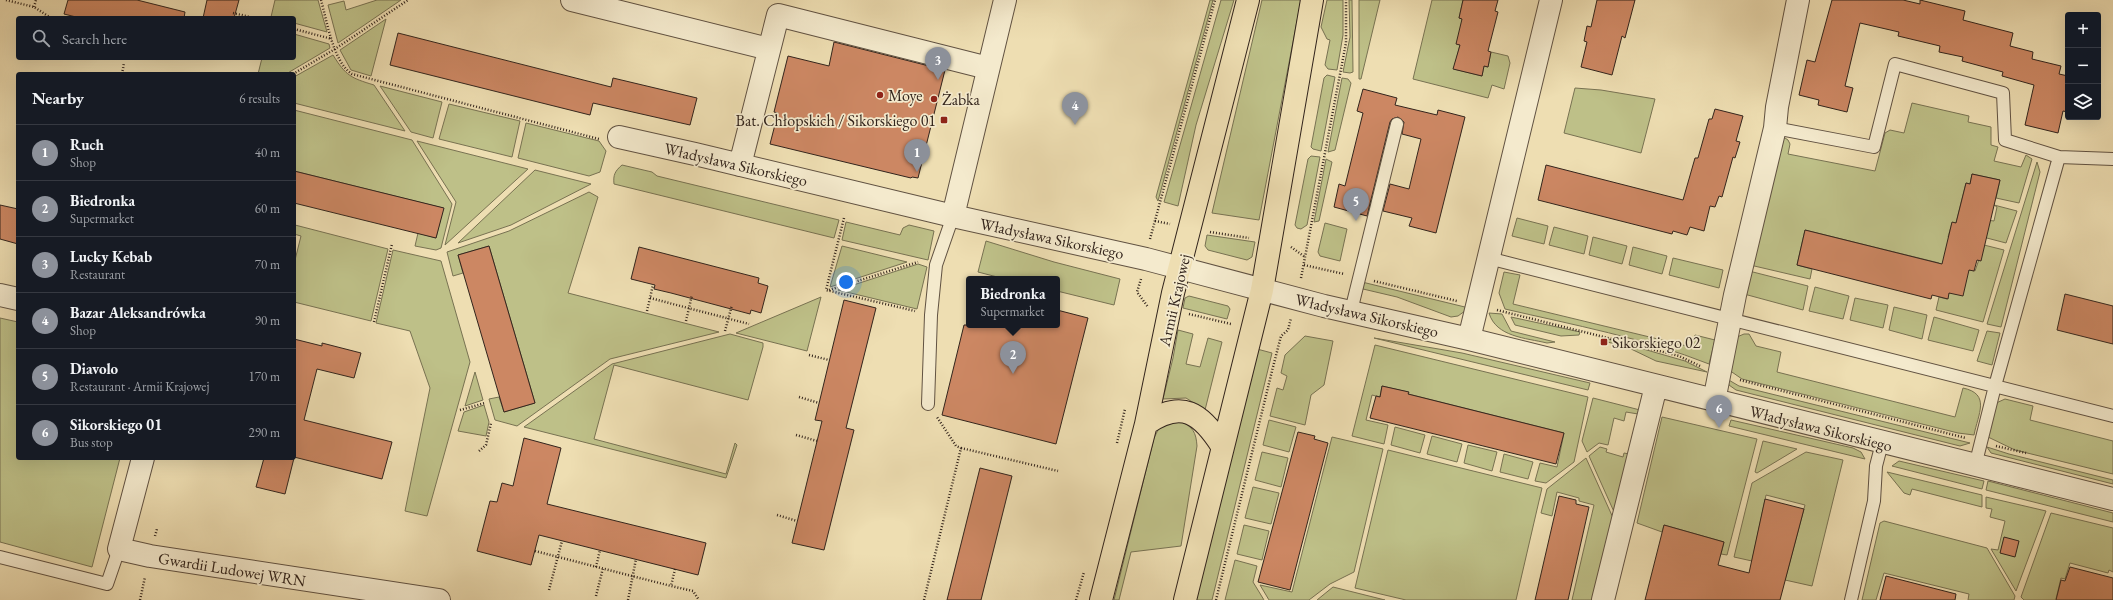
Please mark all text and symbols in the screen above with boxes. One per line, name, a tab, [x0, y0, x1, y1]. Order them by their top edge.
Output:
map controls	[2065, 12, 2101, 120]
button: +	[2065, 12, 2101, 48]
search box	[16, 16, 296, 60]
icon: search	[30, 27, 52, 49]
text: Search here	[62, 29, 127, 48]
pin: 3	[925, 47, 951, 80]
button: −	[2065, 48, 2101, 84]
button: layers	[2065, 84, 2101, 120]
place label: Moye	[888, 85, 922, 106]
text: Nearby	[32, 87, 84, 109]
place label: Żabka	[942, 89, 981, 110]
text: 6 results	[239, 90, 280, 107]
marker: Moye	[875, 90, 885, 100]
pin: 4	[1062, 92, 1088, 125]
marker: Żabka	[929, 94, 939, 104]
place label: Bat. Chłopskich / Sikorskiego 01	[735, 110, 936, 131]
marker: Bat. Chłopskich / Sikorskiego 01	[939, 115, 949, 125]
text: Ruch	[70, 135, 104, 154]
street label: Władysława Sikorskiego	[662, 138, 810, 191]
pin: 1	[904, 139, 930, 172]
text: 1	[42, 144, 48, 161]
text: 40 m	[255, 144, 280, 161]
text: Shop	[70, 154, 96, 171]
pin: 5	[1343, 188, 1369, 221]
text: Biedronka	[70, 191, 135, 210]
text: 2	[42, 200, 48, 217]
text: 60 m	[255, 200, 280, 217]
text: Supermarket	[70, 210, 134, 227]
street label: Władysława Sikorskiego	[978, 213, 1126, 264]
text: Lucky Kebab	[70, 247, 152, 266]
street label: Armii Krajowej	[1153, 252, 1195, 349]
text: 3	[42, 256, 48, 273]
text: 70 m	[255, 256, 280, 273]
text: Restaurant	[70, 266, 125, 283]
your location	[836, 272, 856, 292]
popup	[966, 276, 1060, 328]
text: Biedronka	[980, 284, 1046, 303]
street label: Władysława Sikorskiego	[1293, 289, 1441, 342]
text: Bazar Aleksandrówka	[70, 303, 206, 322]
text: Supermarket	[980, 303, 1044, 320]
text: 4	[42, 312, 48, 329]
text: 90 m	[255, 312, 280, 329]
text: Shop	[70, 322, 96, 339]
place label: Sikorskiego 02	[1612, 332, 1701, 353]
marker: Sikorskiego 02	[1599, 337, 1609, 347]
pin: 2	[1000, 341, 1026, 374]
text: Diavolo	[70, 359, 118, 378]
text: 5	[42, 368, 48, 385]
text: 170 m	[249, 368, 280, 385]
text: Restaurant · Armii Krajowej	[70, 378, 209, 395]
pin: 6	[1706, 395, 1732, 428]
street label: Władysława Sikorskiego	[1747, 401, 1895, 456]
text: Sikorskiego 01	[70, 415, 162, 434]
text: 6	[42, 424, 48, 441]
text: 290 m	[249, 424, 280, 441]
text: Bus stop	[70, 434, 113, 451]
street label: Gwardii Ludowej WRN	[157, 547, 308, 592]

